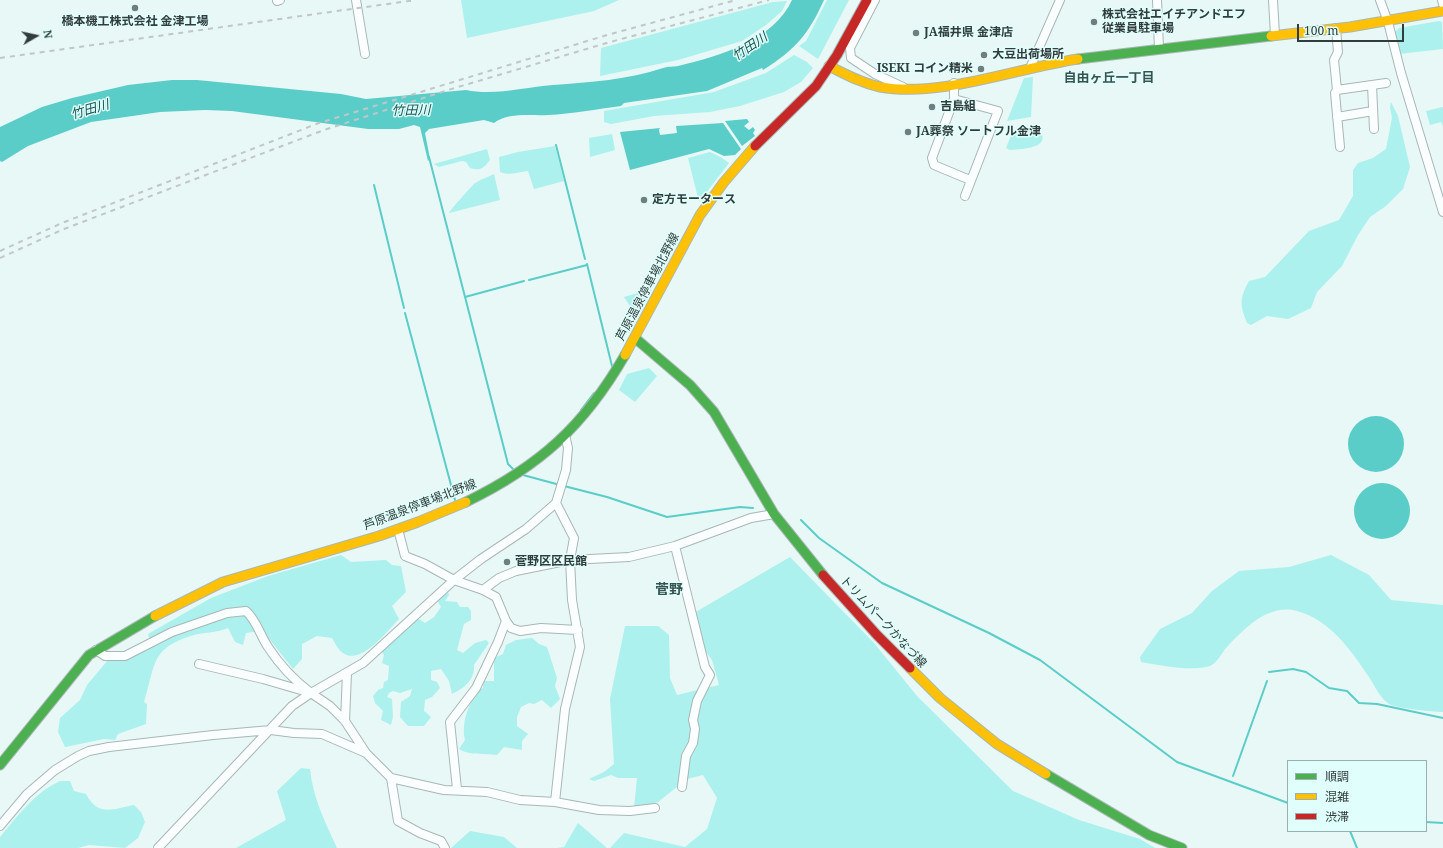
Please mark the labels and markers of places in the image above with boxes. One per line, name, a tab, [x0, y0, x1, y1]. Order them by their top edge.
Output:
marker: 橋本機工株式会社 金津工場	[130, 3, 140, 13]
place label: 株式会社エイチアンドエフ 従業員駐車場	[1102, 8, 1246, 36]
place label: 橋本機工株式会社 金津工場	[61, 15, 209, 29]
marker: 株式会社エイチアンドエフ 従業員駐車場	[1089, 17, 1099, 27]
place label: JA福井県 金津店	[924, 26, 1013, 40]
marker: JA福井県 金津店	[911, 28, 921, 38]
place label: 大豆出荷場所	[992, 48, 1064, 62]
marker: 大豆出荷場所	[979, 50, 989, 60]
place label: ISEKI コイン精米	[877, 62, 973, 76]
marker: ISEKI コイン精米	[976, 64, 986, 74]
place label: 吉島組	[940, 100, 976, 114]
marker: 吉島組	[927, 102, 937, 112]
place label: JA葬祭 ソートフル金津	[916, 125, 1041, 139]
marker: JA葬祭 ソートフル金津	[903, 127, 913, 137]
place label: 定方モータース	[652, 193, 736, 207]
marker: 定方モータース	[639, 195, 649, 205]
place label: 菅野区区民館	[515, 555, 587, 569]
marker: 菅野区区民館	[502, 557, 512, 567]

